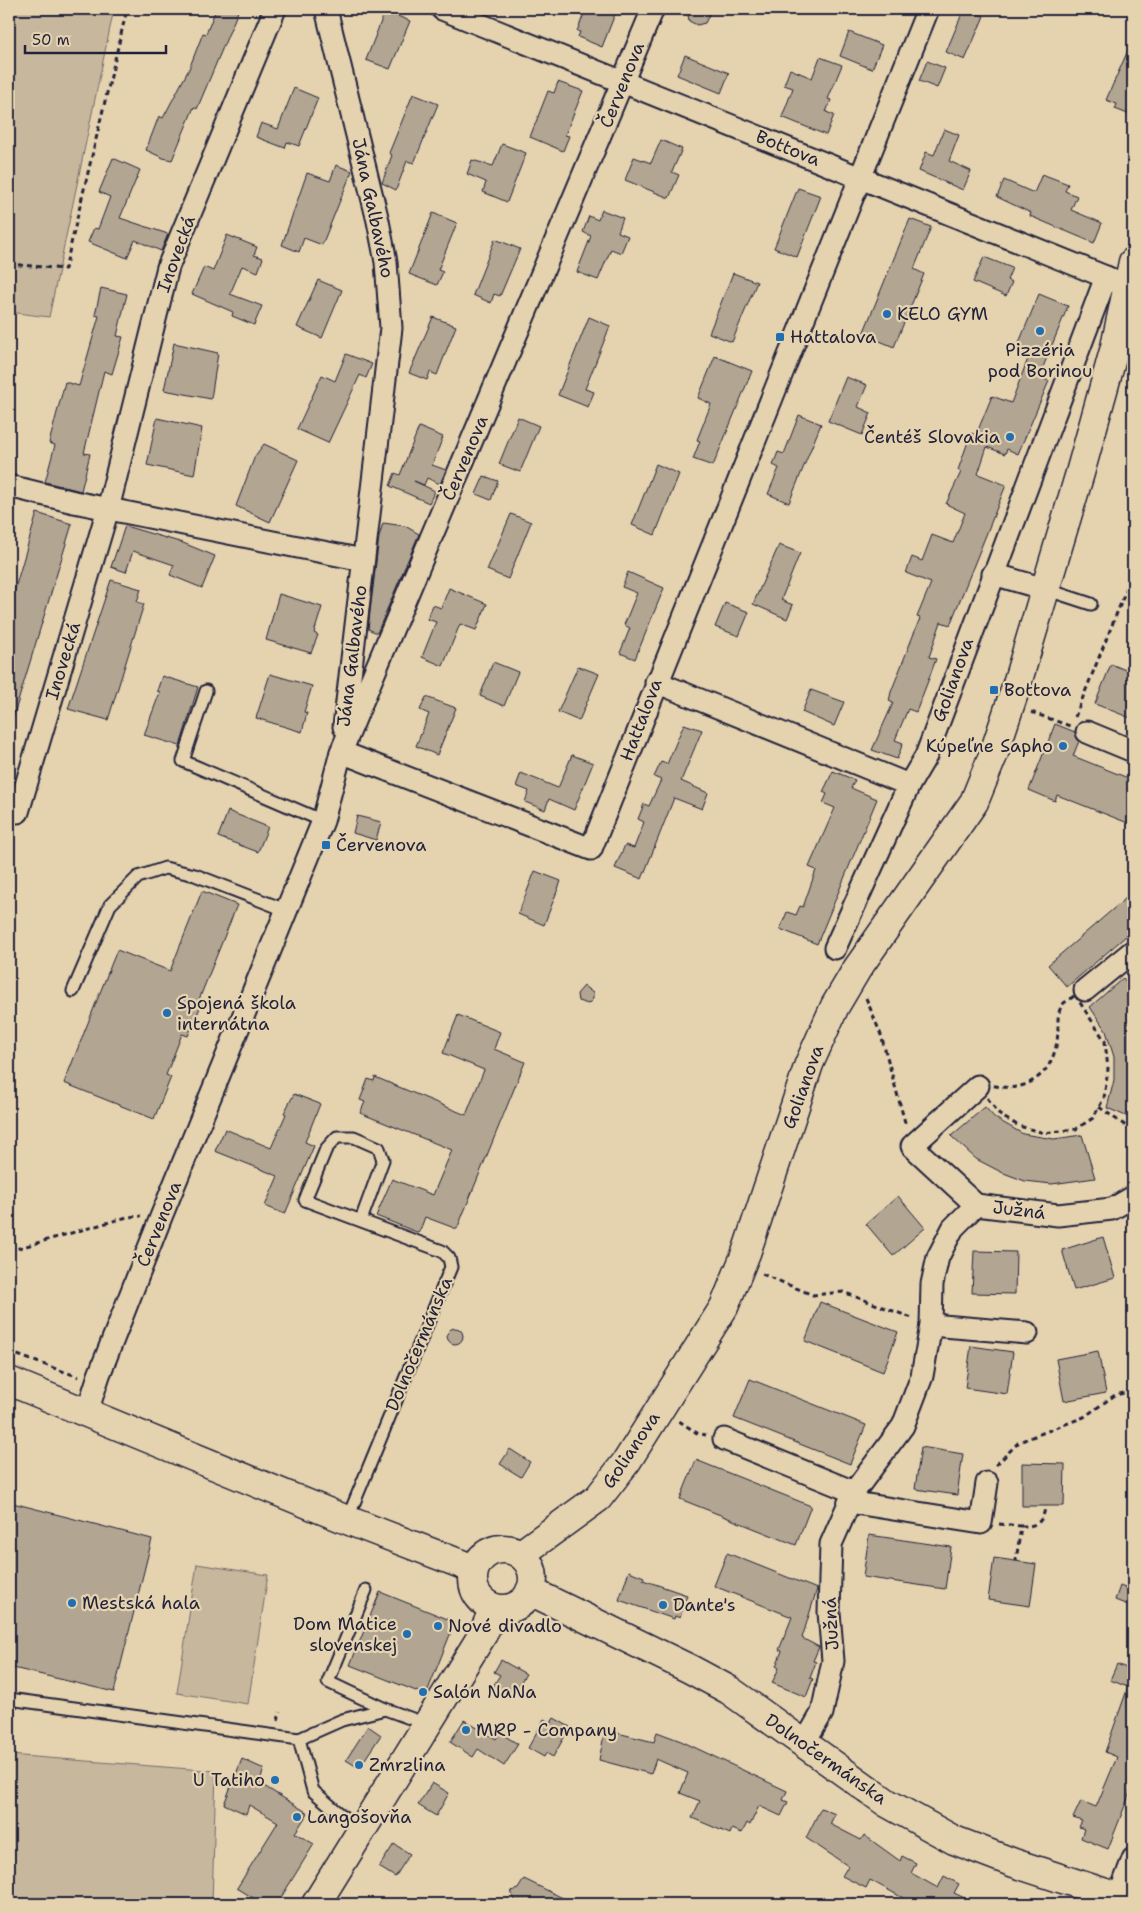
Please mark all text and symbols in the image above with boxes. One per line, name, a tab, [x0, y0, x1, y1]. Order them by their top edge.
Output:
scale bar	[25, 22, 166, 54]
text: 50 m	[32, 30, 70, 50]
street label: Červenova	[594, 39, 650, 131]
street label: Bottova	[752, 124, 824, 172]
street label: Jána Galbavého	[346, 136, 400, 280]
street label: Inovecká	[151, 212, 201, 296]
place label: KELO GYM	[897, 302, 988, 326]
marker: KELO GYM	[881, 308, 893, 320]
place label: Hattalova	[790, 325, 876, 349]
marker: Pizzéria pod Borinou	[1034, 325, 1046, 337]
marker: Hattalova	[774, 331, 786, 343]
place label: Pizzéria pod Borinou	[988, 338, 1092, 383]
street label: Červenova	[436, 412, 494, 504]
place label: Čentéš Slovakia	[864, 425, 1000, 449]
marker: Čentéš Slovakia	[1004, 431, 1016, 443]
street label: Jána Galbavého	[331, 584, 373, 728]
street label: Inovecká	[40, 619, 86, 703]
street label: Golianova	[927, 635, 979, 725]
street label: Hattalova	[614, 675, 668, 765]
place label: Bottova	[1004, 678, 1071, 702]
marker: Bottova	[988, 684, 1000, 696]
place label: Kúpeľne Sapho	[926, 734, 1053, 758]
marker: Kúpeľne Sapho	[1057, 740, 1069, 752]
place label: Červenova	[336, 833, 426, 857]
marker: Červenova	[320, 839, 332, 851]
place label: Spojená škola internátna	[177, 991, 296, 1036]
marker: Spojená škola internátna	[161, 1007, 173, 1019]
street label: Golianova	[777, 1042, 829, 1132]
street label: Červenova	[131, 1178, 187, 1270]
street label: Južná	[991, 1195, 1047, 1225]
street label: Dolnočermánska	[380, 1273, 458, 1415]
street label: Golianova	[596, 1407, 666, 1493]
place label: Mestská hala	[82, 1591, 200, 1615]
place label: Dante's	[673, 1593, 736, 1617]
marker: Mestská hala	[66, 1597, 78, 1609]
street label: Južná	[818, 1597, 844, 1651]
marker: Dante's	[657, 1599, 669, 1611]
place label: Dom Matice slovenskej	[293, 1612, 397, 1657]
place label: Nové divadlo	[448, 1614, 562, 1638]
marker: Nové divadlo	[432, 1620, 444, 1632]
marker: Dom Matice slovenskej	[401, 1628, 413, 1640]
place label: Salón NaNa	[433, 1680, 536, 1704]
marker: Salón NaNa	[417, 1686, 429, 1698]
street label: Dolnočermánska	[760, 1708, 892, 1810]
place label: MRP - Company	[476, 1718, 617, 1742]
marker: MRP - Company	[460, 1724, 472, 1736]
place label: Zmrzlina	[369, 1753, 445, 1777]
marker: Zmrzlina	[353, 1759, 365, 1771]
place label: U Tatiho	[193, 1768, 265, 1792]
marker: U Tatiho	[269, 1774, 281, 1786]
place label: Langošovňa	[307, 1805, 411, 1829]
marker: Langošovňa	[291, 1811, 303, 1823]

